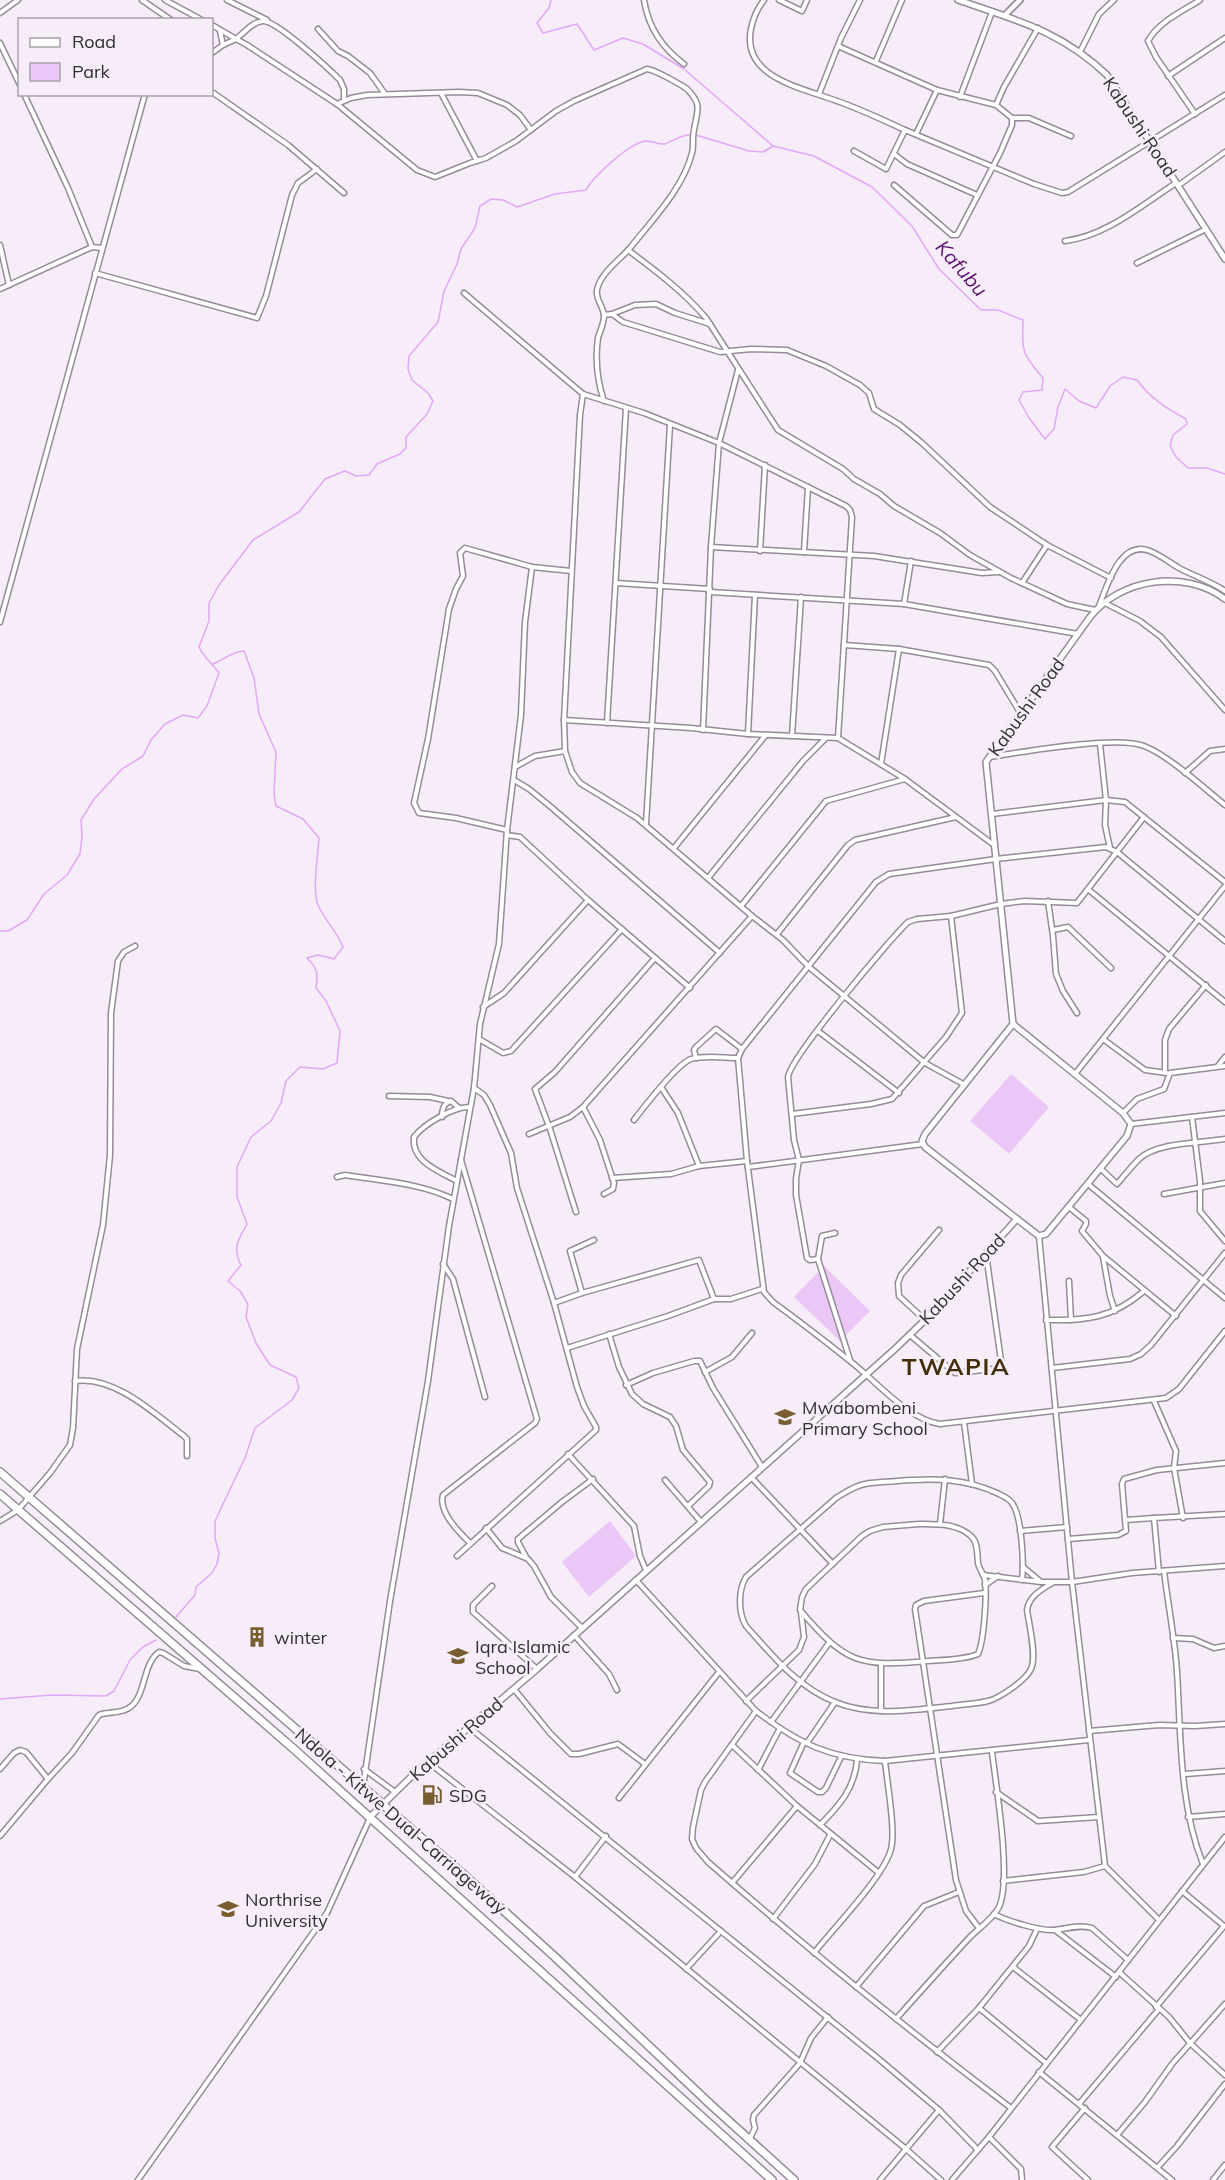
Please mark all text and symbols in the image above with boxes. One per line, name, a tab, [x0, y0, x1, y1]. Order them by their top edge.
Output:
legend	[18, 18, 213, 96]
text: Road	[72, 30, 116, 53]
text: Park	[72, 60, 111, 83]
street label: Kabushi Road	[1098, 72, 1182, 182]
water label: Kafubu	[931, 235, 993, 301]
street label: Kabushi Road	[983, 653, 1069, 761]
street label: Kabushi Road	[914, 1229, 1010, 1329]
district label: TWAPIA	[902, 1351, 1010, 1381]
place label: Mwabombeni Primary School	[802, 1396, 928, 1440]
school or university icon: Mwabombeni Primary School	[773, 1405, 797, 1429]
building icon: winter	[245, 1625, 269, 1649]
place label: winter	[274, 1626, 327, 1649]
place label: Iqra Islamic School	[475, 1635, 570, 1679]
school or university icon: Iqra Islamic School	[446, 1644, 470, 1668]
street label: Kabushi Road	[405, 1692, 507, 1786]
street label: Ndola - Kitwe Dual-Carriageway	[291, 1723, 512, 1919]
fuel station icon: SDG	[420, 1783, 444, 1807]
place label: SDG	[449, 1784, 487, 1807]
place label: Northrise University	[245, 1888, 328, 1932]
school or university icon: Northrise University	[216, 1897, 240, 1921]

